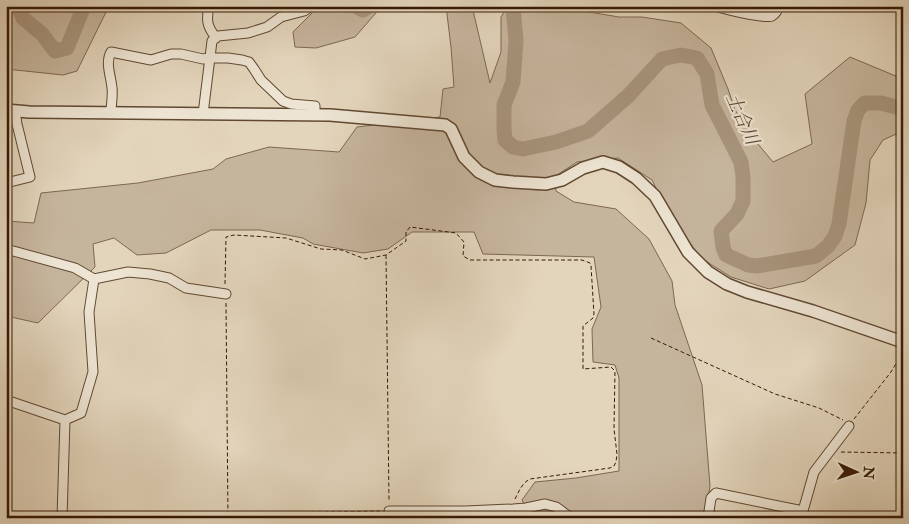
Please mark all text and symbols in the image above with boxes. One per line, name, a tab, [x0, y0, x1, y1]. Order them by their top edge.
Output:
water label: 土合川	[721, 90, 764, 150]
north arrow	[832, 446, 882, 496]
text: N	[860, 465, 877, 480]

